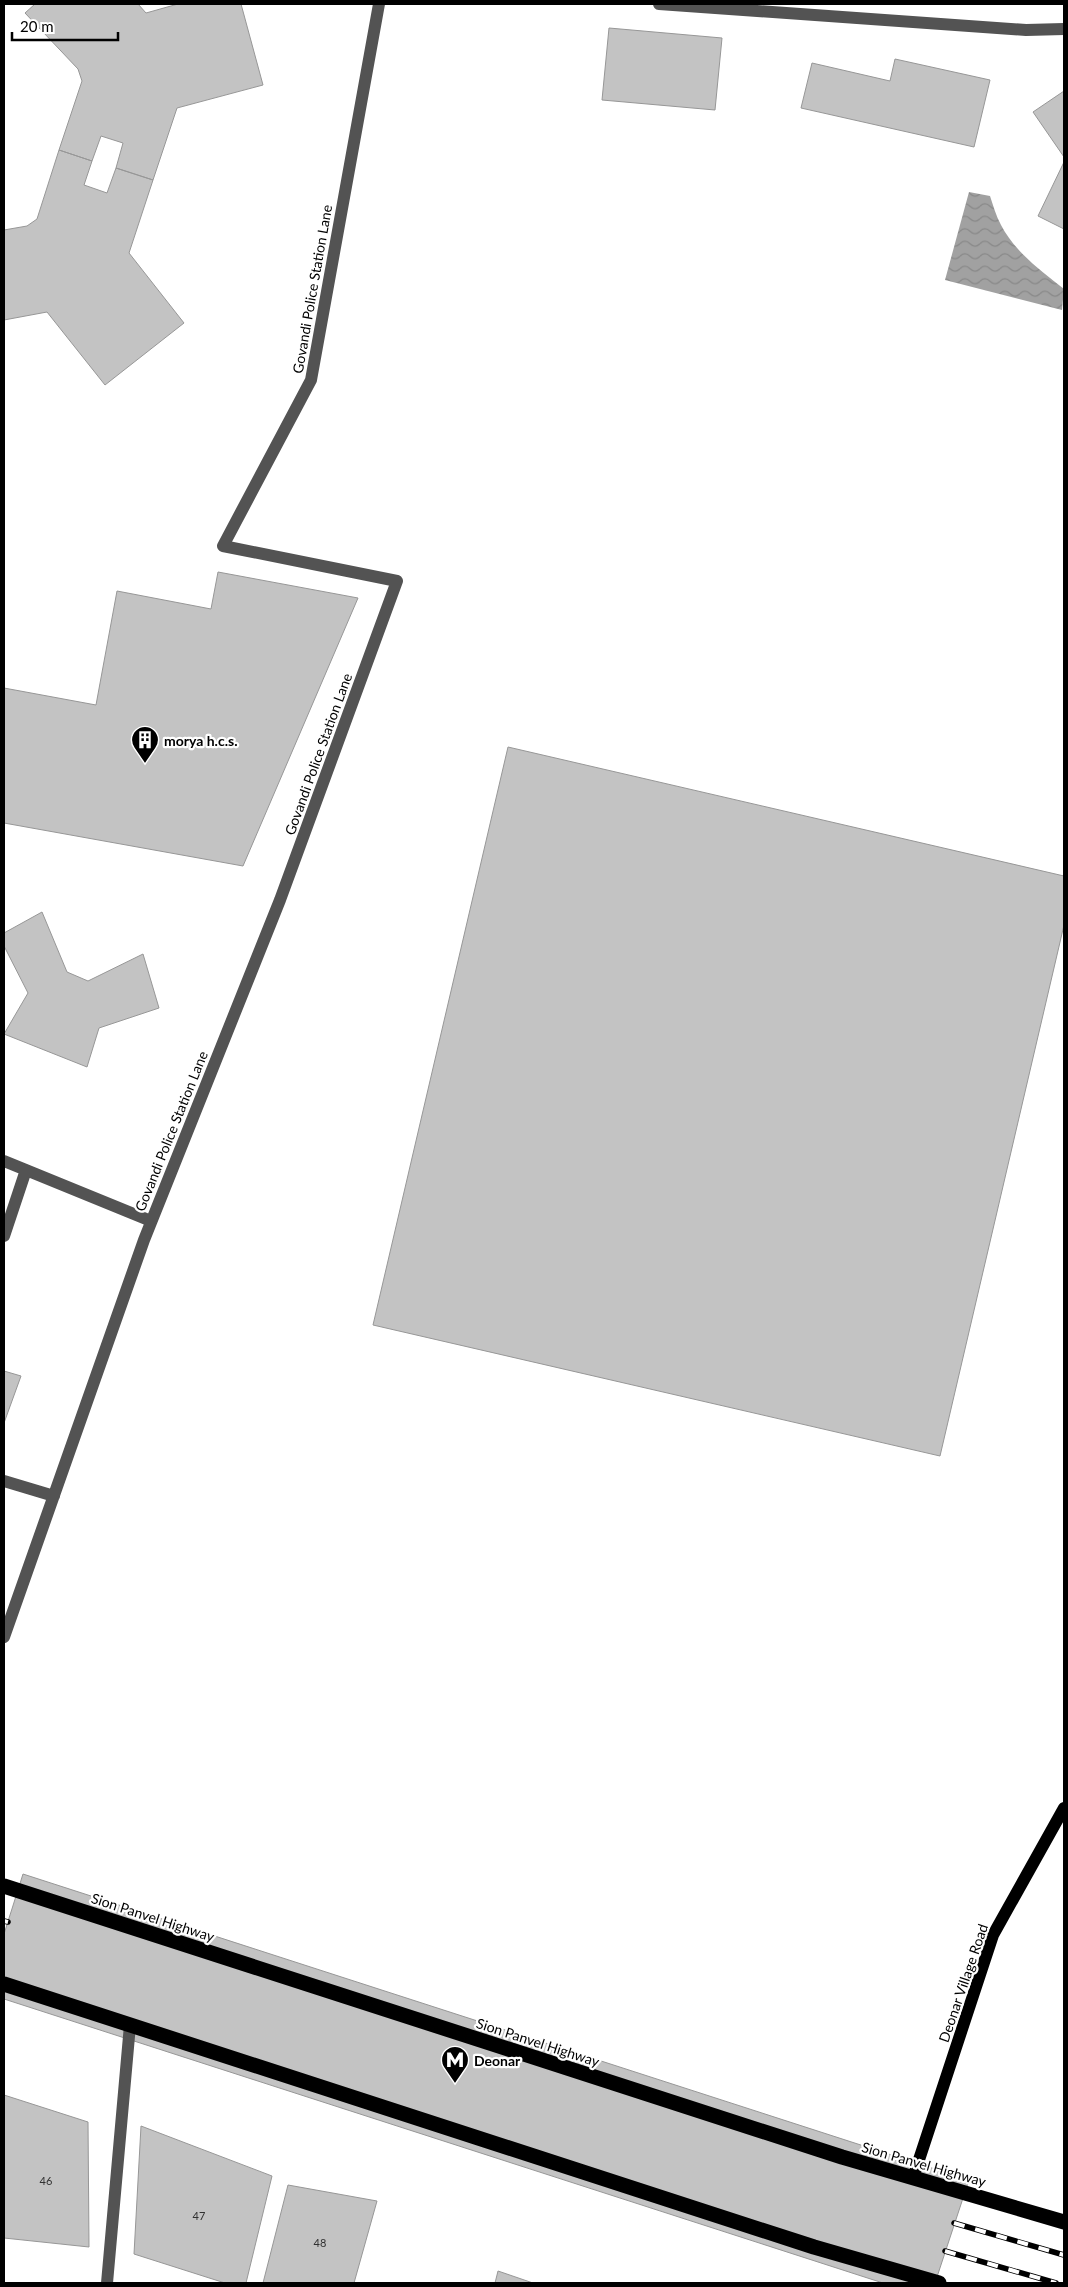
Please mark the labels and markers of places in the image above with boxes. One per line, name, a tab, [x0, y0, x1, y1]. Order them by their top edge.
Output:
building icon: morya h.c.s.	[130, 725, 160, 764]
place label: morya h.c.s.	[164, 732, 238, 749]
metro station icon: Deonar	[440, 2045, 470, 2084]
place label: Deonar	[474, 2052, 521, 2069]

